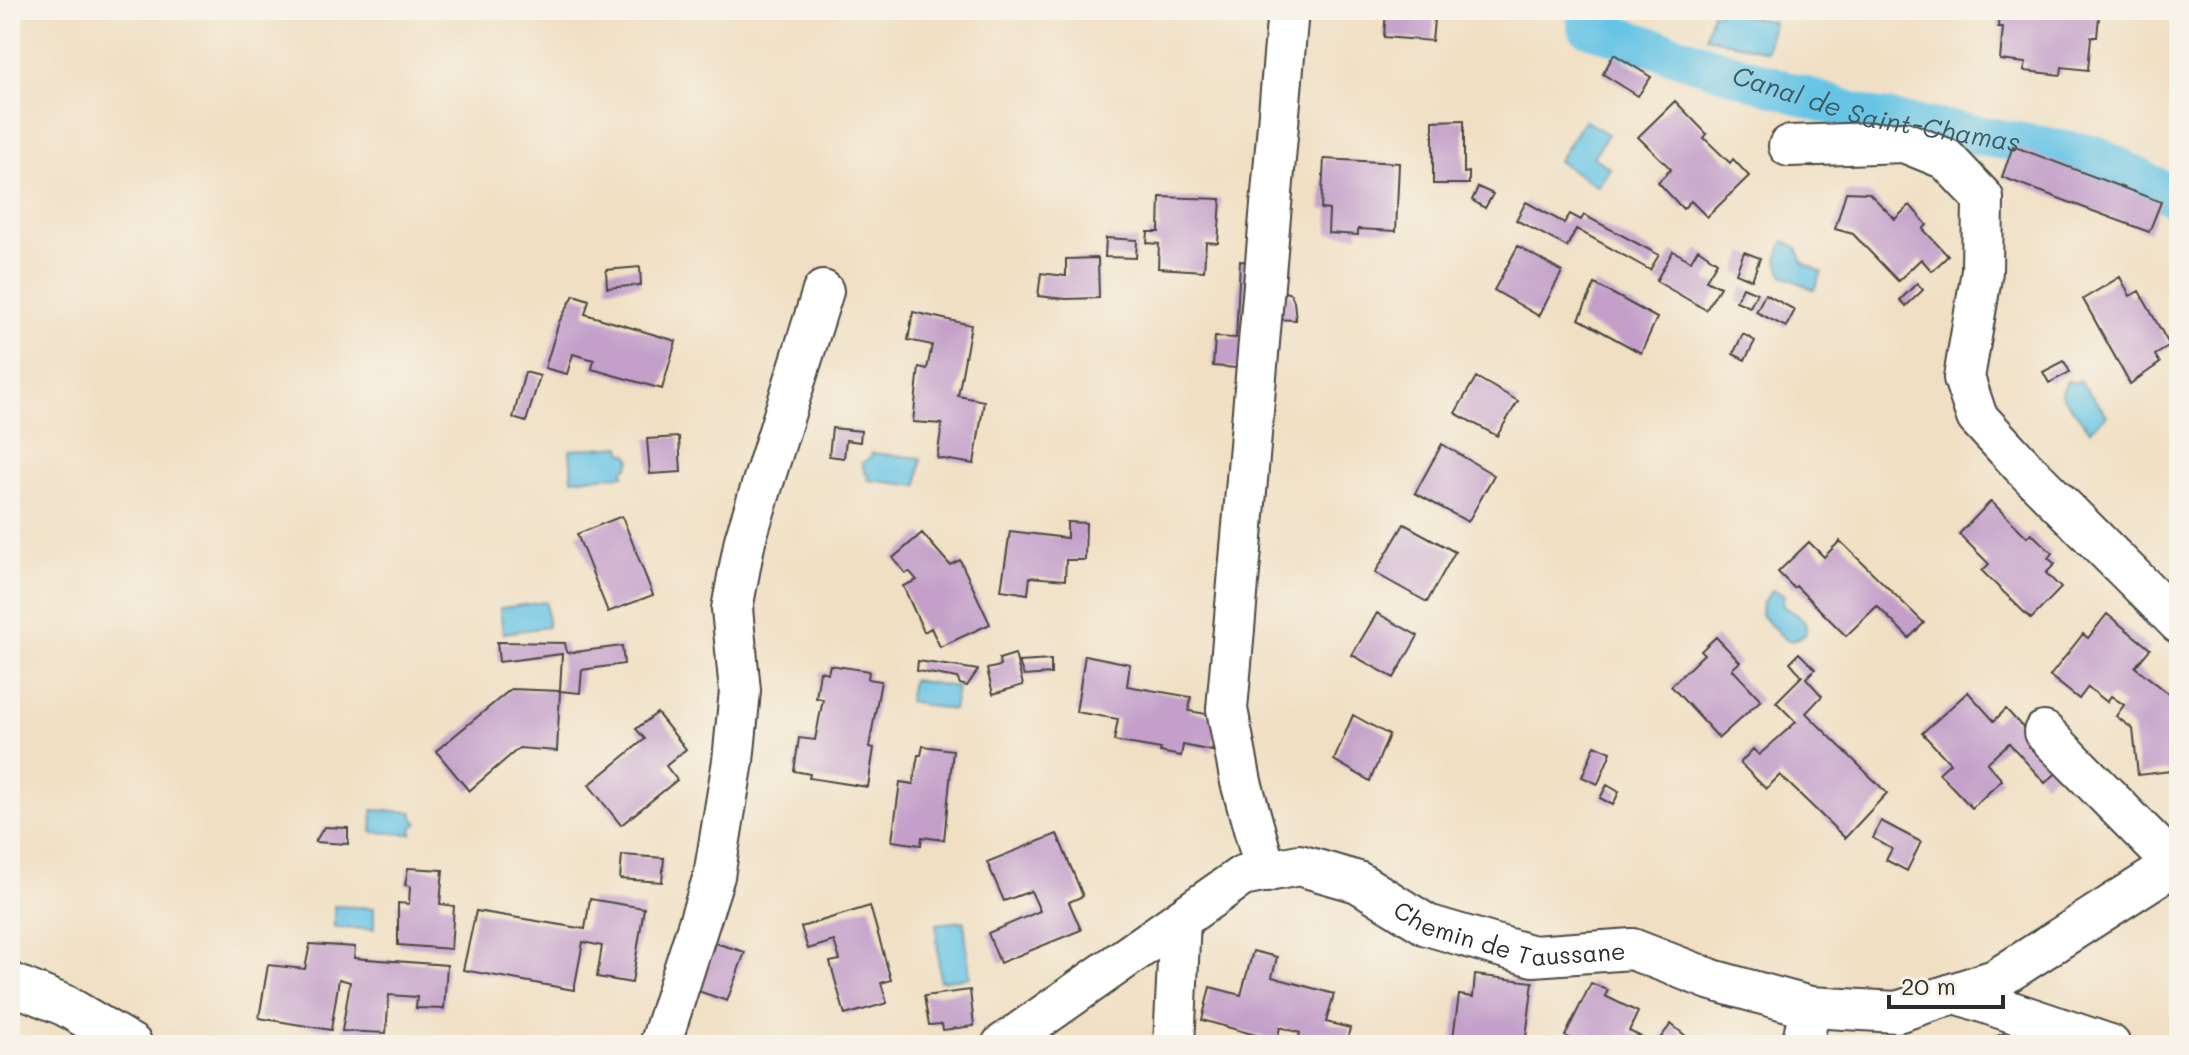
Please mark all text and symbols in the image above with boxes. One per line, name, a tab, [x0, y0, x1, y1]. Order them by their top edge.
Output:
water label: Canal de Saint-Chamas	[1728, 57, 2023, 159]
street label: Chemin de Taussane	[1389, 893, 1626, 972]
scale bar	[1889, 959, 2003, 1009]
text: 20 m	[1901, 970, 1956, 1001]

